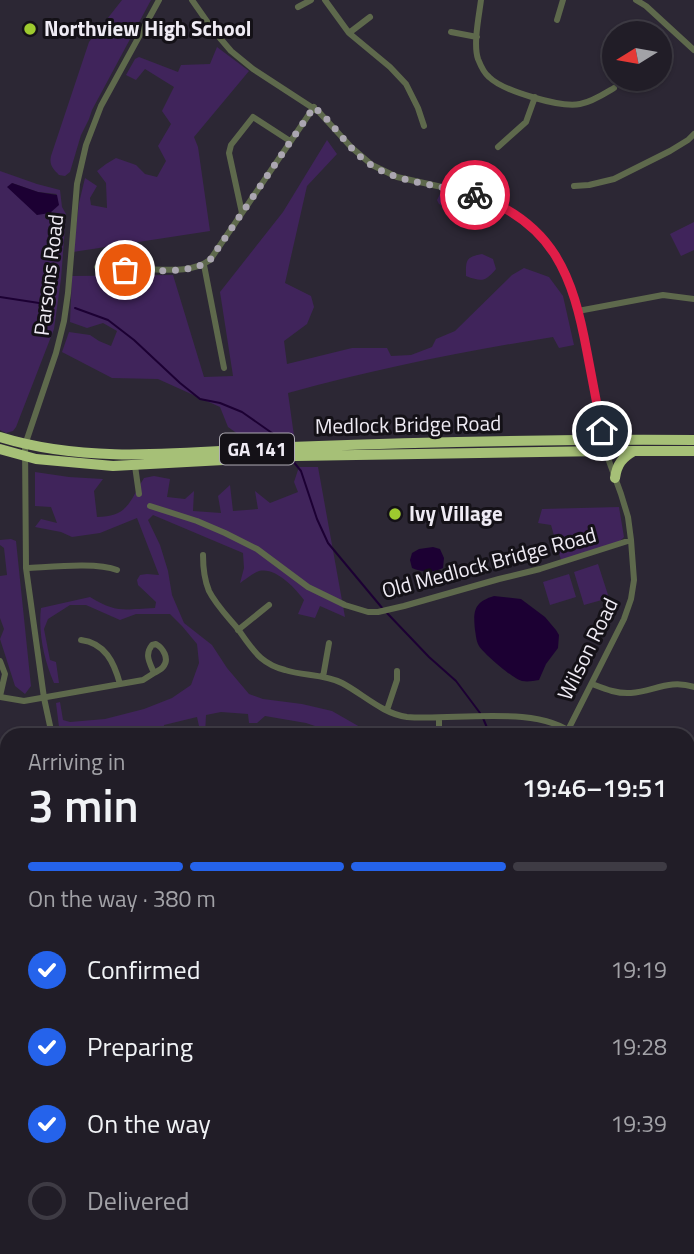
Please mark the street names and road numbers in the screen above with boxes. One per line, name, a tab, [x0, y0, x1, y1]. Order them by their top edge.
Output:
street label: Parsons Road	[25, 212, 71, 337]
street label: Medlock Bridge Road	[315, 406, 501, 442]
road number: GA 141	[220, 433, 294, 464]
street label: Old Medlock Bridge Road	[378, 518, 600, 606]
street label: Wilson Road	[549, 592, 626, 705]

